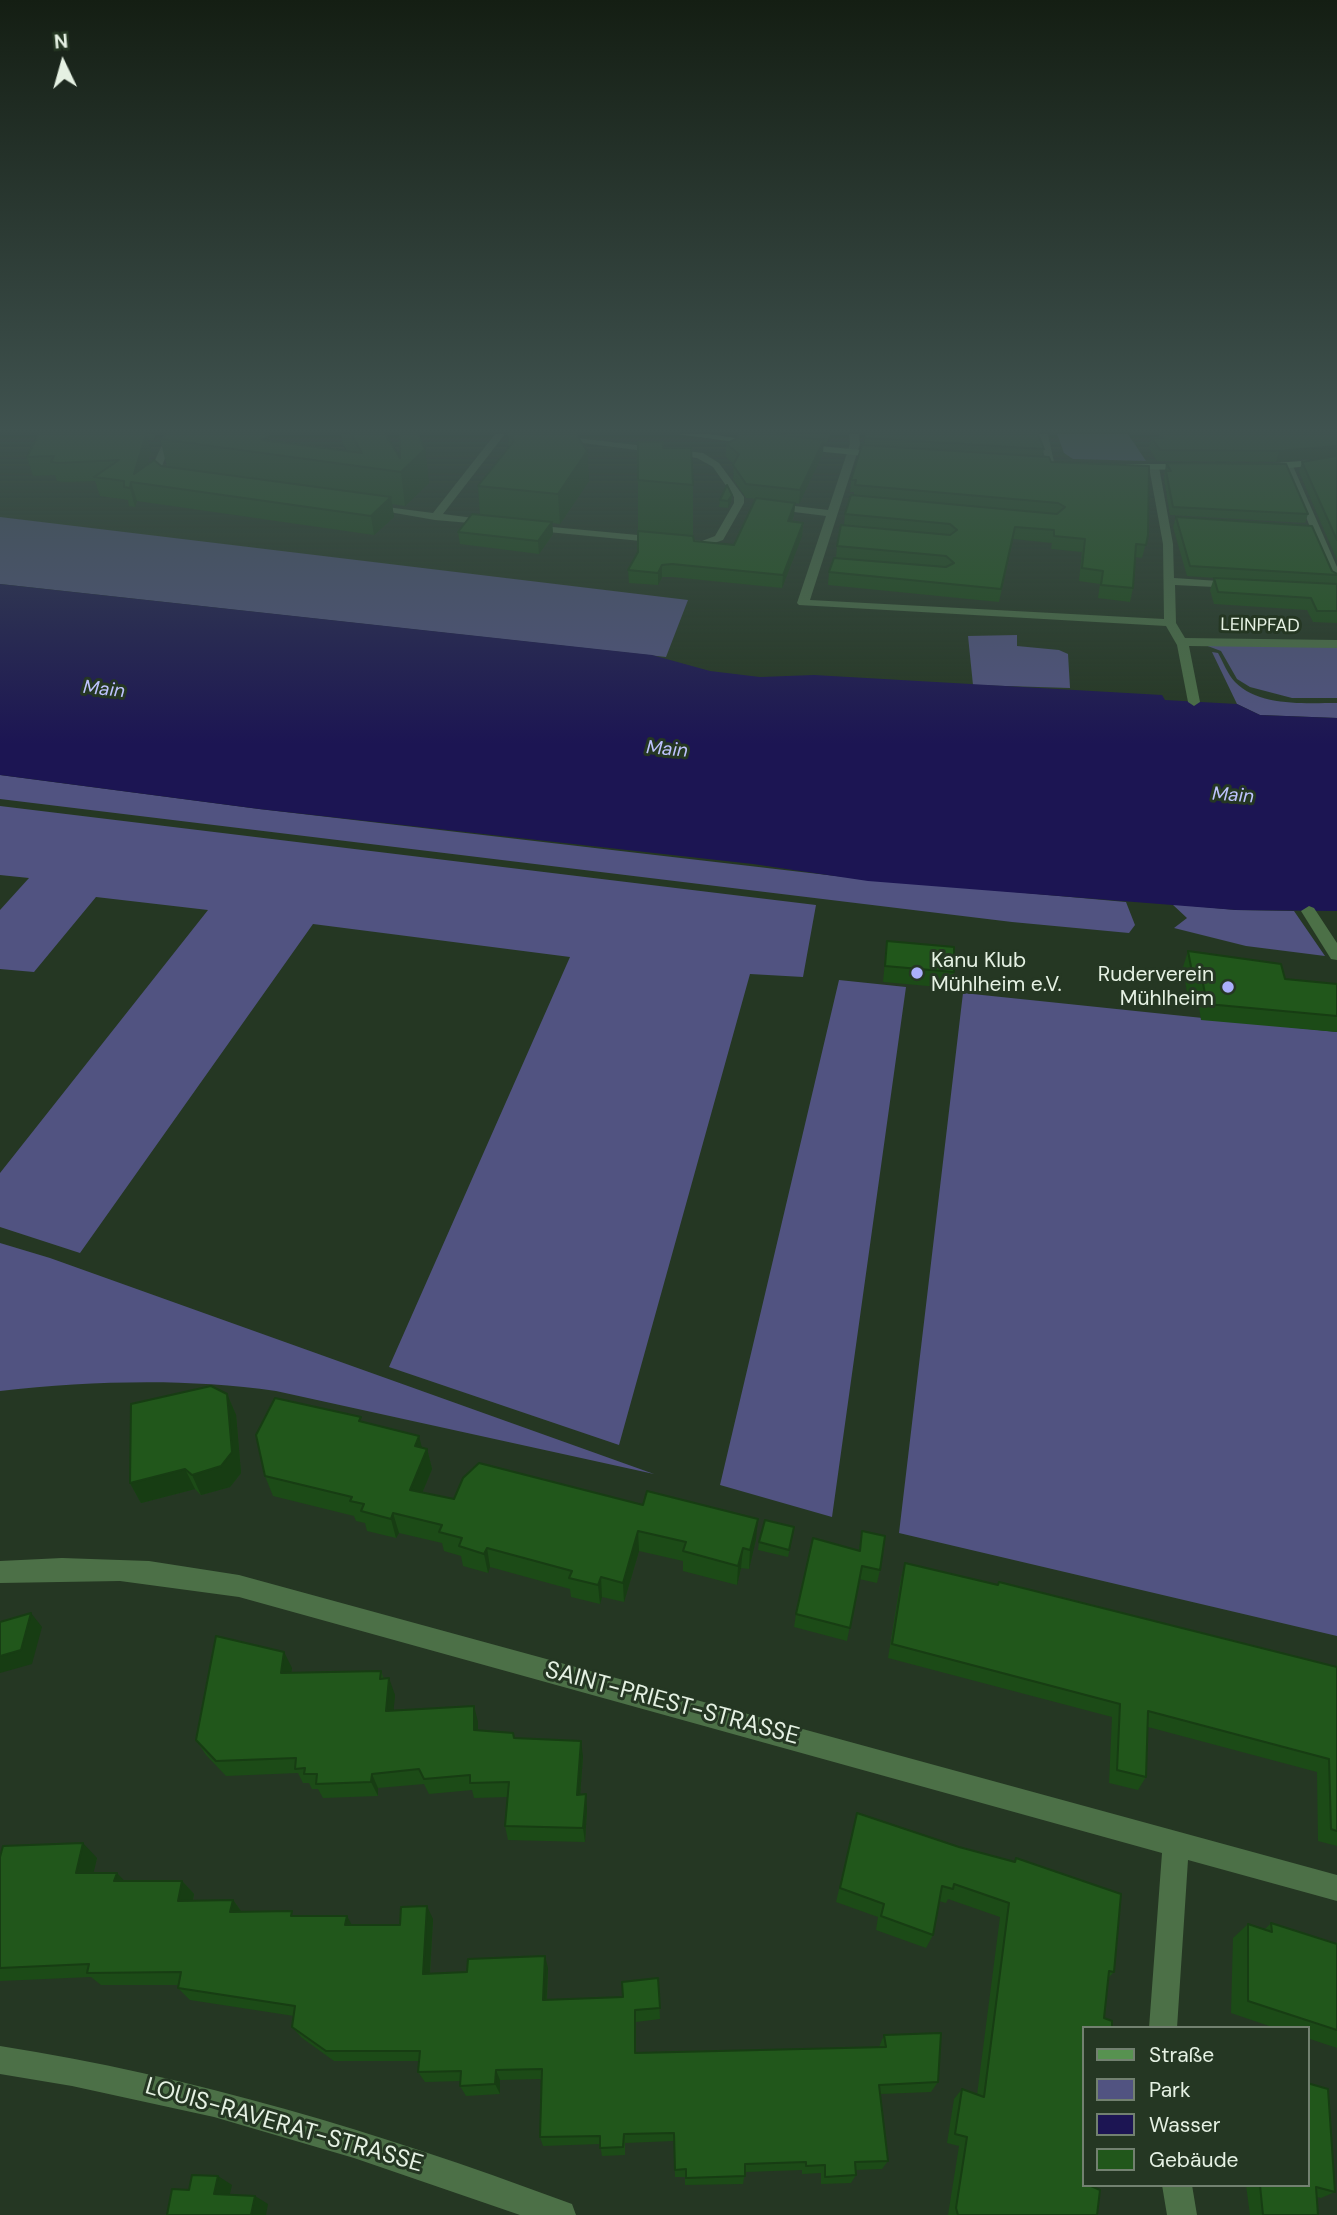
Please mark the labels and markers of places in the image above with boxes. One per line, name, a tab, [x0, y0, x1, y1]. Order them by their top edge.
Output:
place label: Kanu Klub Mühlheim e.V.	[931, 948, 1062, 998]
place label: Ruderverein Mühlheim	[1098, 962, 1214, 1012]
marker: Kanu Klub Mühlheim e.V.	[909, 965, 925, 981]
marker: Ruderverein Mühlheim	[1220, 979, 1236, 995]

